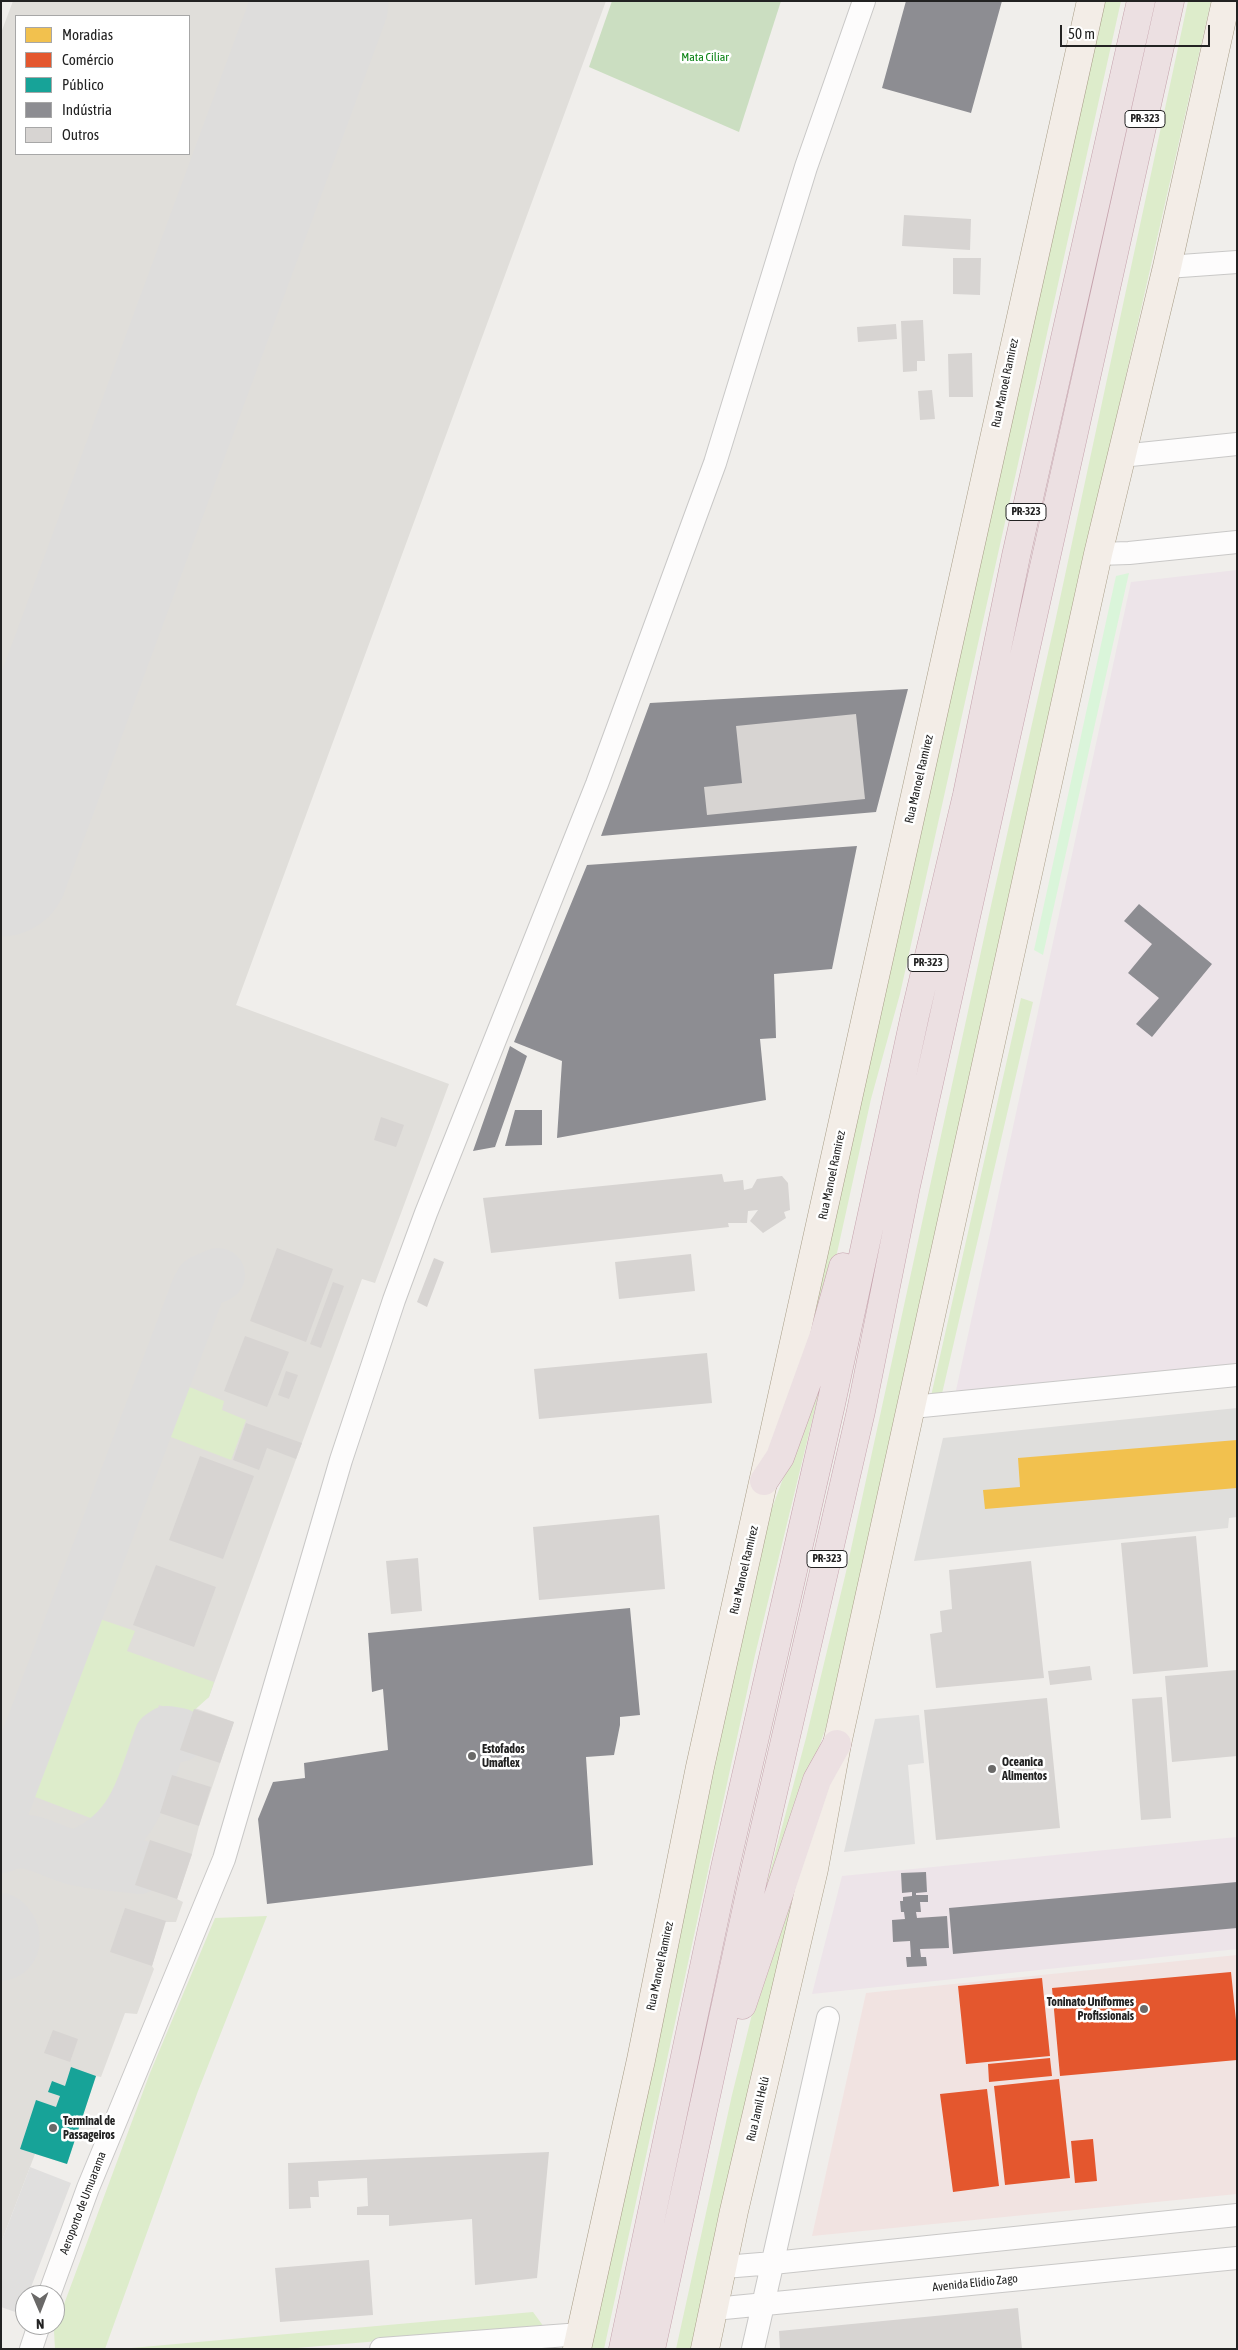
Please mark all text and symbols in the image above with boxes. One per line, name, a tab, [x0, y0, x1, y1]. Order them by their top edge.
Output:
legend	[15, 15, 190, 155]
scale bar	[1063, 15, 1213, 47]
text: 50 m	[1068, 25, 1095, 42]
text: Moradias	[62, 26, 113, 43]
park label: Mata Ciliar	[681, 50, 729, 64]
text: Comércio	[62, 51, 114, 68]
text: Público	[62, 76, 104, 93]
text: Indústria	[62, 101, 112, 118]
road number: PR-323	[1125, 110, 1165, 128]
text: Outros	[62, 126, 99, 143]
street label: Rua Manoel Ramirez	[989, 337, 1021, 429]
road number: PR-323	[1006, 504, 1046, 520]
street label: Rua Manoel Ramirez	[902, 733, 936, 825]
road number: PR-323	[908, 954, 948, 971]
street label: Rua Manoel Ramirez	[816, 1129, 848, 1221]
street label: Rua Manoel Ramirez	[727, 1524, 761, 1616]
road number: PR-323	[807, 1550, 847, 1568]
place label: Estofados Umaflex	[482, 1742, 525, 1770]
marker: Estofados Umaflex	[466, 1750, 478, 1762]
place label: Oceanica Alimentos	[1002, 1755, 1047, 1783]
marker: Oceanica Alimentos	[986, 1763, 998, 1775]
street label: Rua Manoel Ramirez	[644, 1920, 676, 2012]
place label: Toninato Uniformes Profissionais	[1047, 1995, 1134, 2023]
marker: Toninato Uniformes Profissionais	[1138, 2003, 1150, 2015]
street label: Rua Jamil Helú	[744, 2075, 772, 2143]
place label: Terminal de Passageiros	[63, 2114, 115, 2142]
marker: Terminal de Passageiros	[47, 2122, 59, 2134]
street label: Aeroporto de Umuarama	[57, 2150, 109, 2256]
street label: Avenida Elídio Zago	[931, 2271, 1019, 2295]
north arrow	[15, 2285, 65, 2335]
text: N	[36, 2316, 45, 2332]

